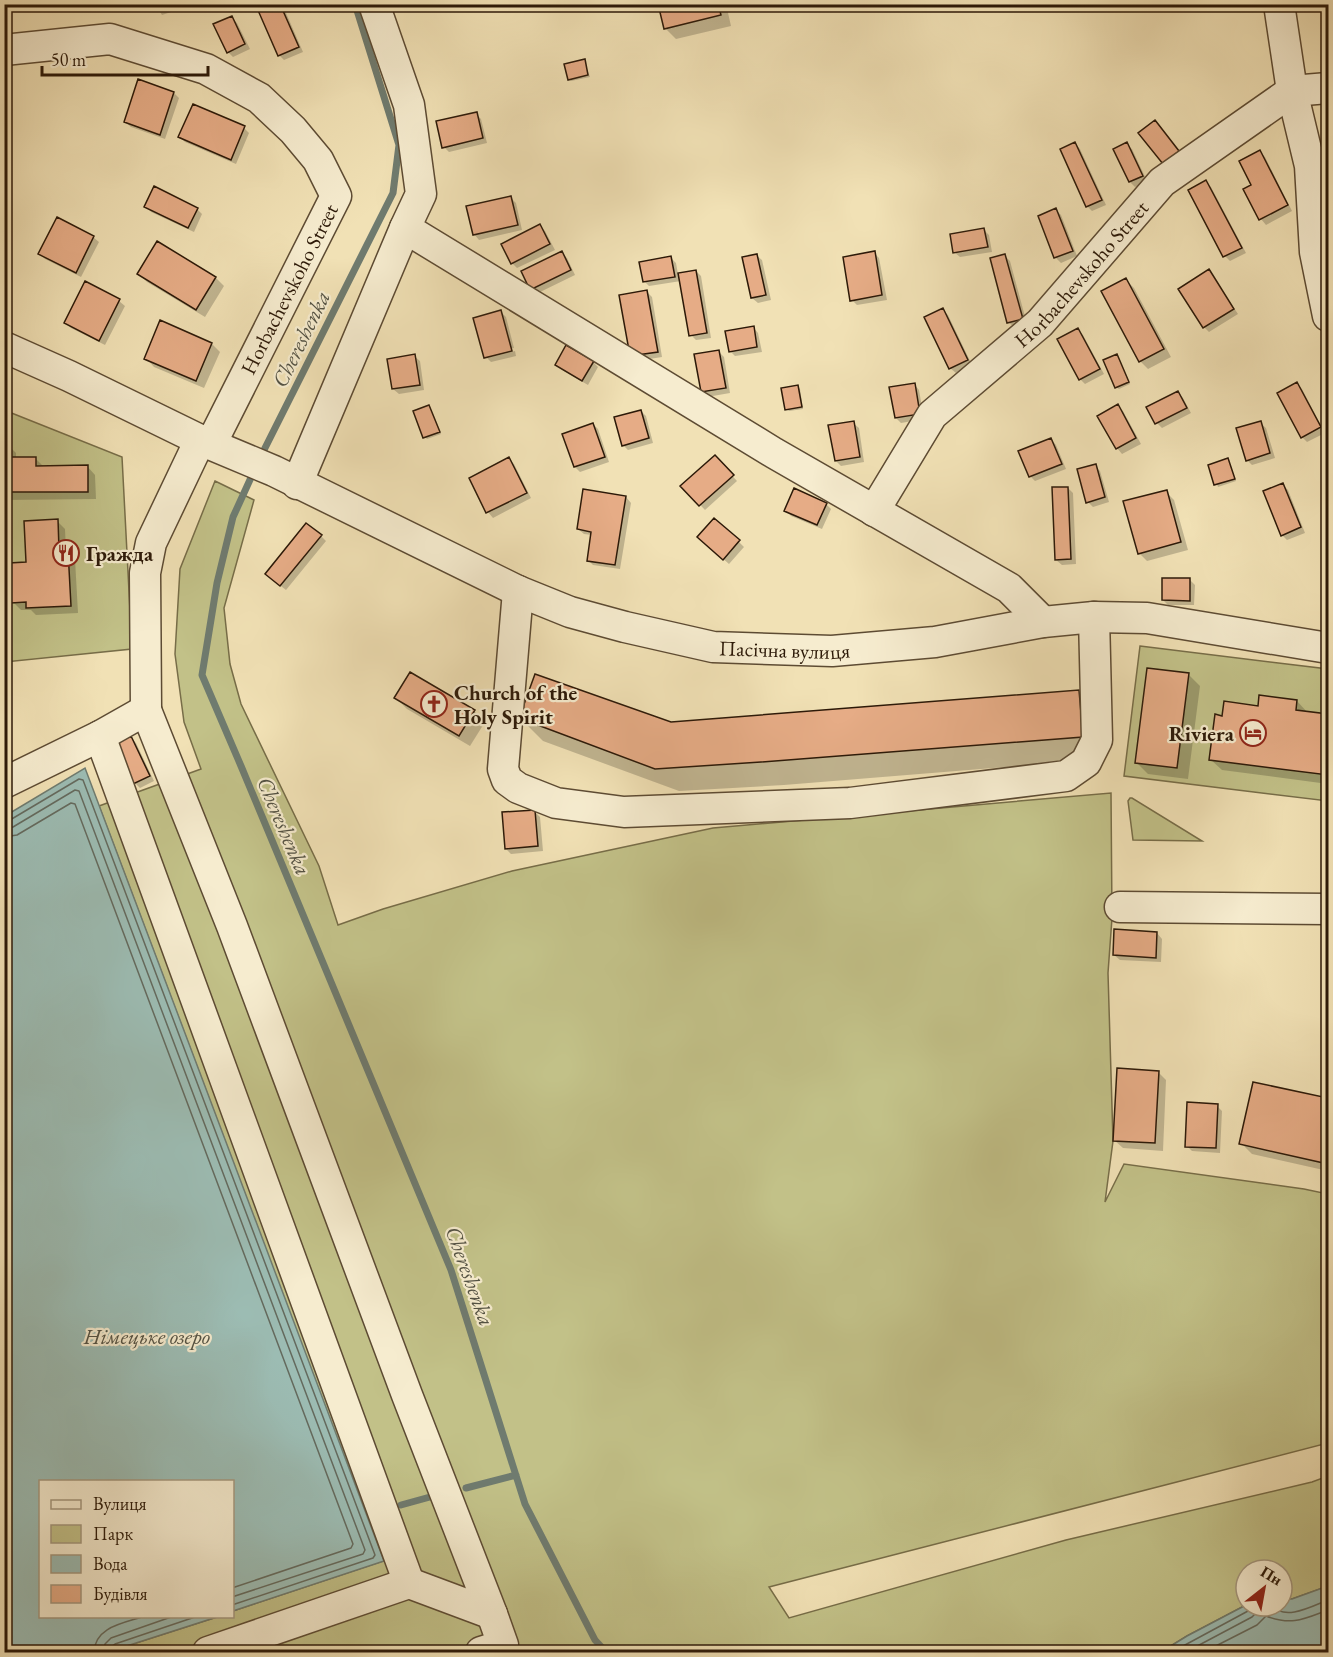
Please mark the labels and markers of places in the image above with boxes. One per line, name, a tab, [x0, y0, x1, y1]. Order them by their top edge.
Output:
restaurant icon: Гражда	[51, 538, 81, 568]
place label: Гражда	[86, 540, 154, 567]
place label: Church of the Holy Spirit	[454, 679, 578, 730]
church icon: Church of the Holy Spirit	[419, 689, 449, 719]
hotel icon: Riviera	[1238, 718, 1268, 748]
place label: Riviera	[1169, 720, 1235, 747]

